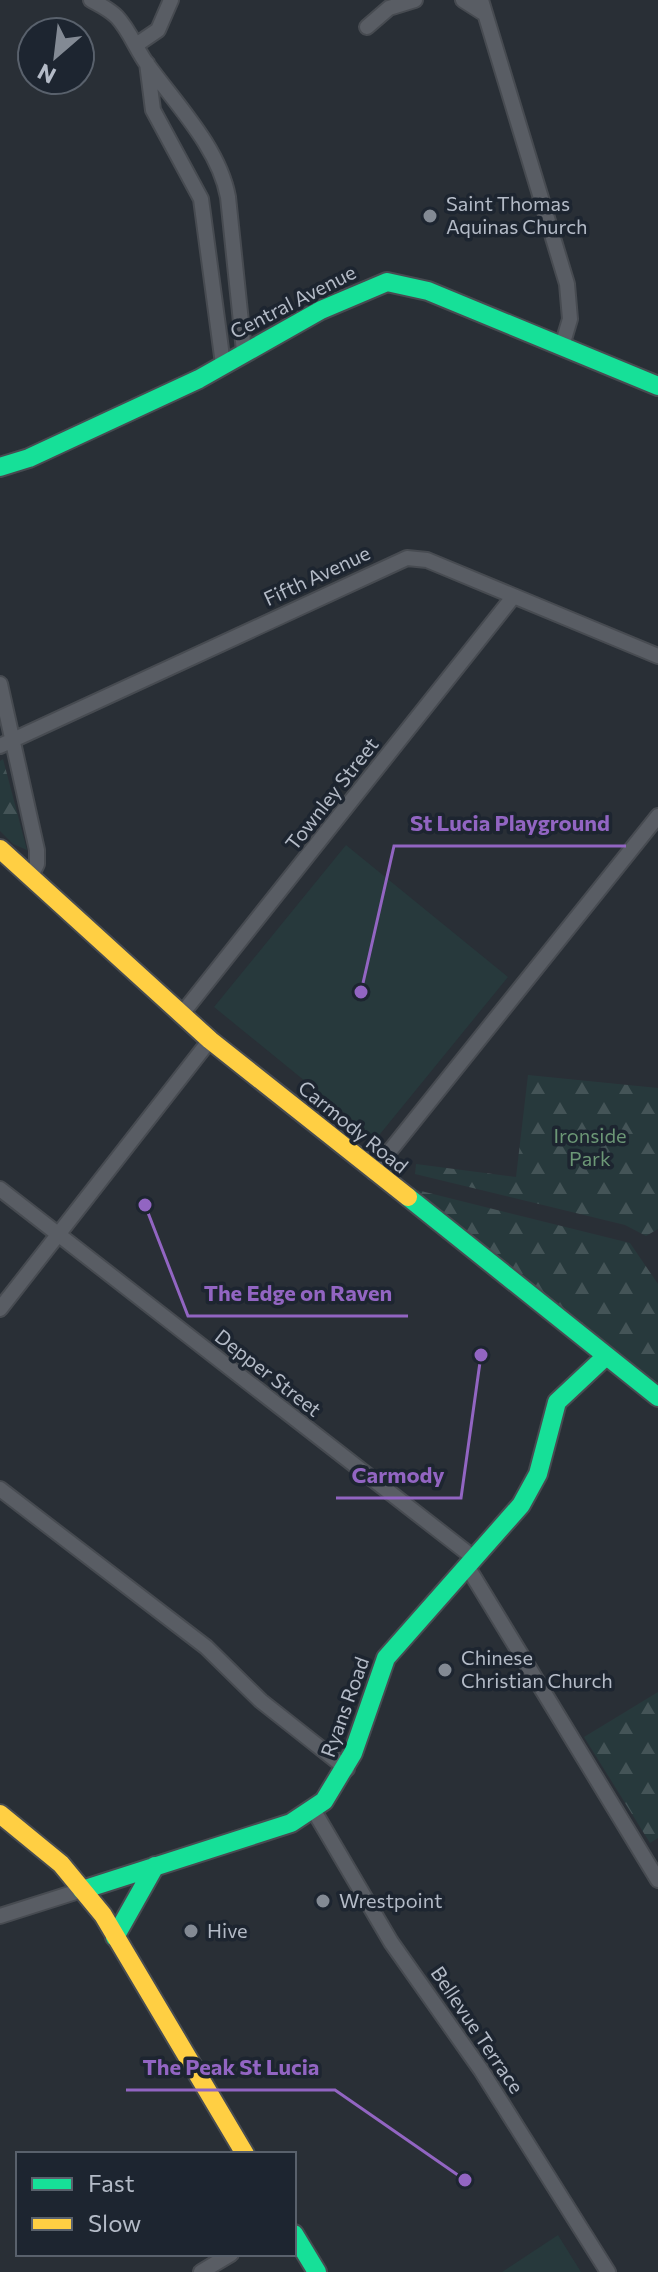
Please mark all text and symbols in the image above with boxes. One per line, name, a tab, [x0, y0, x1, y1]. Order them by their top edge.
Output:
north arrow	[16, 16, 96, 96]
text: N	[33, 58, 60, 90]
place label: Saint Thomas Aquinas Church	[446, 191, 588, 238]
marker: Saint Thomas Aquinas Church	[421, 207, 439, 225]
street label: Central Avenue	[226, 259, 359, 343]
street label: Fifth Avenue	[260, 540, 374, 610]
street label: Townley Street	[280, 732, 383, 855]
callout: St Lucia Playground	[394, 800, 626, 846]
text: St Lucia Playground	[410, 809, 610, 836]
street label: Carmody Road	[294, 1075, 413, 1178]
park label: Ironside Park	[554, 1123, 627, 1170]
callout: The Edge on Raven	[188, 1270, 408, 1316]
text: The Edge on Raven	[204, 1279, 392, 1306]
street label: Depper Street	[211, 1323, 326, 1421]
callout: Carmody	[336, 1452, 461, 1498]
text: Carmody	[352, 1461, 445, 1488]
place label: Chinese Christian Church	[461, 1645, 613, 1692]
street label: Ryans Road	[315, 1653, 373, 1760]
marker: Chinese Christian Church	[436, 1661, 454, 1679]
place label: Wrestpoint	[339, 1888, 442, 1912]
marker: Wrestpoint	[314, 1892, 332, 1910]
place label: Hive	[207, 1918, 248, 1942]
marker: Hive	[182, 1922, 200, 1940]
street label: Bellevue Terrace	[426, 1961, 529, 2098]
callout: The Peak St Lucia	[126, 2044, 335, 2090]
text: The Peak St Lucia	[143, 2053, 319, 2080]
legend	[16, 2152, 296, 2256]
text: Fast	[88, 2168, 135, 2197]
text: Slow	[88, 2208, 141, 2237]

